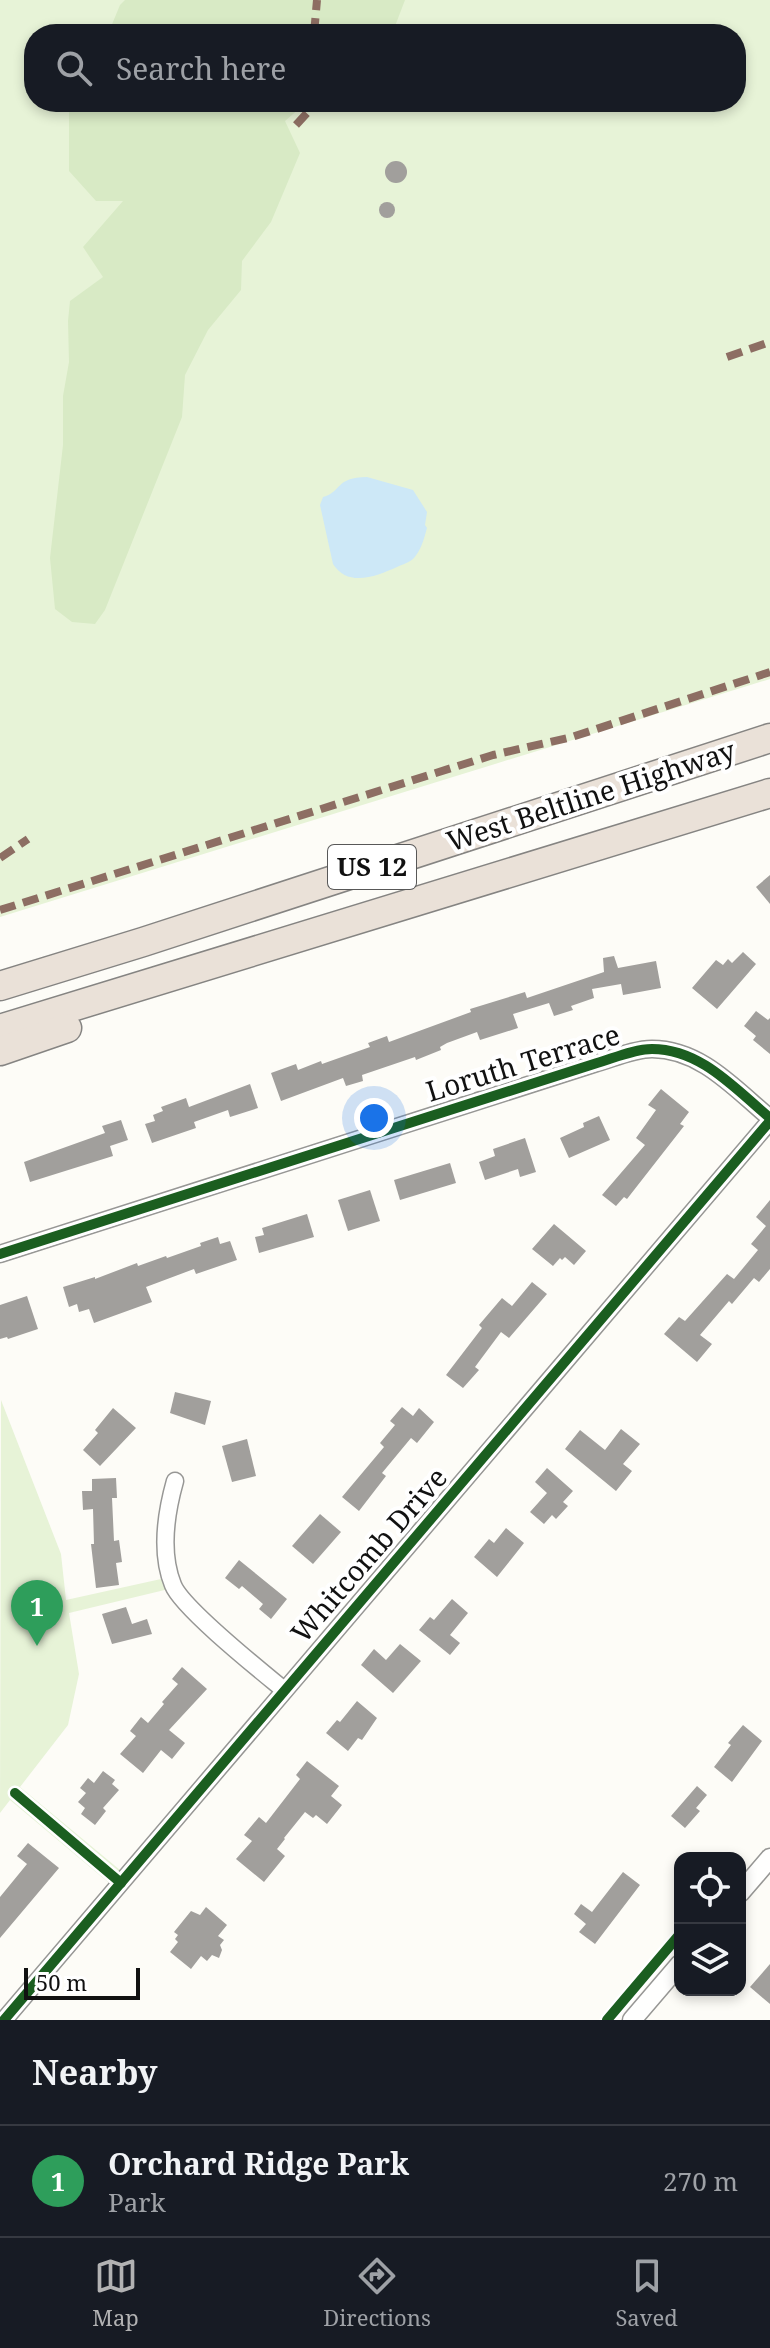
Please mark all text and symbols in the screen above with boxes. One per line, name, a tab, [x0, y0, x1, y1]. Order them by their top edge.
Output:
search box	[24, 24, 746, 112]
icon: search	[52, 46, 96, 90]
text: Search here	[116, 48, 286, 89]
street label: West Beltline Highway	[442, 730, 740, 860]
road number: US 12	[328, 845, 416, 889]
street label: Loruth Terrace	[421, 1015, 624, 1110]
your location	[354, 1098, 394, 1138]
street label: Whitcomb Drive	[282, 1459, 455, 1650]
pin: 1	[11, 1580, 63, 1646]
map controls	[674, 1852, 746, 1996]
button: locate	[674, 1852, 746, 1924]
button: layers	[674, 1924, 746, 1996]
scale bar	[24, 1964, 140, 2000]
text: 50 m	[36, 1967, 87, 1997]
text: Nearby	[32, 2049, 158, 2095]
text: Orchard Ridge Park	[108, 2143, 409, 2184]
text: 1	[51, 2163, 65, 2199]
text: 270 m	[663, 2163, 738, 2199]
text: Park	[108, 2184, 166, 2220]
tab: Map	[92, 2254, 139, 2332]
tab: Directions	[323, 2254, 431, 2332]
tab: Saved	[615, 2254, 678, 2332]

